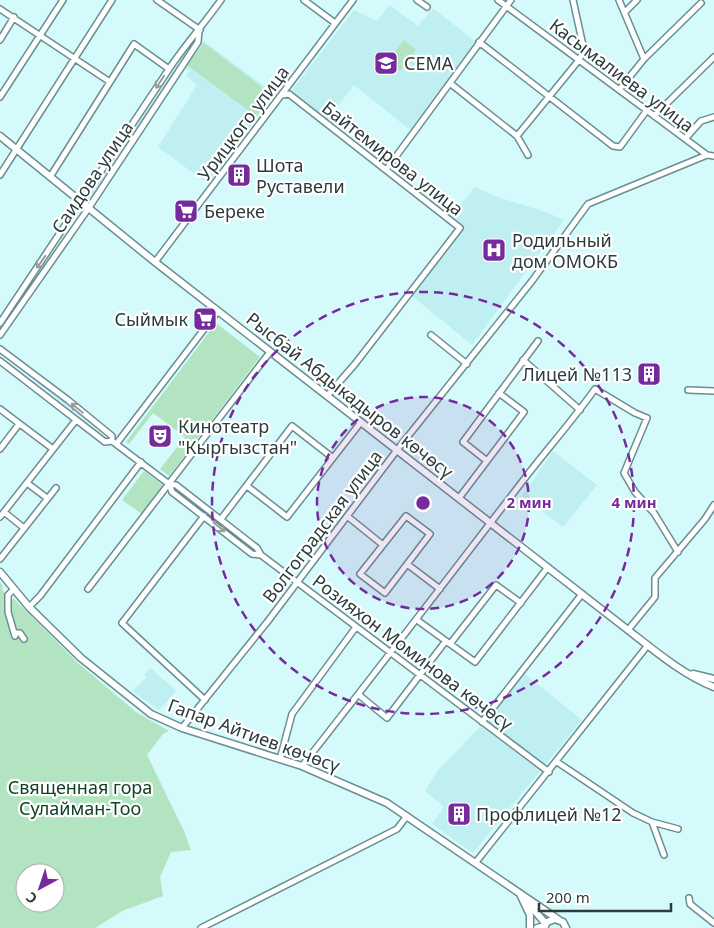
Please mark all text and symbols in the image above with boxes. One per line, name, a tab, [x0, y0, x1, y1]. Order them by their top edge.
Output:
street label: Касымалиева улица	[545, 13, 699, 137]
school or university icon: СЕМА	[373, 50, 399, 76]
place label: СЕМА	[404, 51, 454, 75]
street label: Урицкого улица	[192, 61, 294, 185]
one-way arrow	[155, 75, 165, 89]
street label: Байтемирова улица	[318, 95, 468, 221]
street label: Саидова улица	[46, 116, 138, 238]
place label: Шота Руставели	[256, 153, 345, 198]
building icon: Шота Руставели	[226, 162, 252, 188]
supermarket icon: Береке	[173, 198, 199, 224]
place label: Береке	[204, 199, 265, 223]
place label: Родильный дом ОМОКБ	[512, 228, 618, 273]
hospital icon: Родильный дом ОМОКБ	[481, 237, 507, 263]
one-way arrow	[36, 254, 46, 268]
supermarket icon: Сыймык	[192, 306, 218, 332]
place label: Сыймык	[115, 307, 188, 331]
street label: Рысбай Абдыкадыров көчөсү	[242, 307, 459, 484]
building icon: Лицей №113	[636, 361, 662, 387]
place label: Лицей №113	[522, 362, 632, 386]
one-way arrow	[71, 403, 84, 414]
place label: Кинотеатр "Кыргызстан"	[178, 414, 297, 459]
theatre icon: Кинотеатр "Кыргызстан"	[147, 423, 173, 449]
street label: Волгоградская улица	[257, 445, 387, 607]
text: 2 мин	[507, 492, 552, 512]
text: 4 мин	[612, 492, 657, 512]
centre of rings	[414, 494, 432, 512]
one-way arrow	[212, 522, 225, 533]
street label: Розияхон Моминова көчөсү	[308, 569, 519, 736]
street label: Гапар Айтиев көчөсү	[165, 693, 344, 778]
park label: Священная гора Сулайман-Тоо	[8, 775, 152, 820]
building icon: Профлицей №12	[446, 801, 472, 827]
place label: Профлицей №12	[476, 802, 622, 826]
north arrow	[15, 863, 65, 913]
scale bar	[539, 880, 672, 912]
text: 200 m	[546, 887, 590, 907]
text: С	[22, 888, 41, 909]

